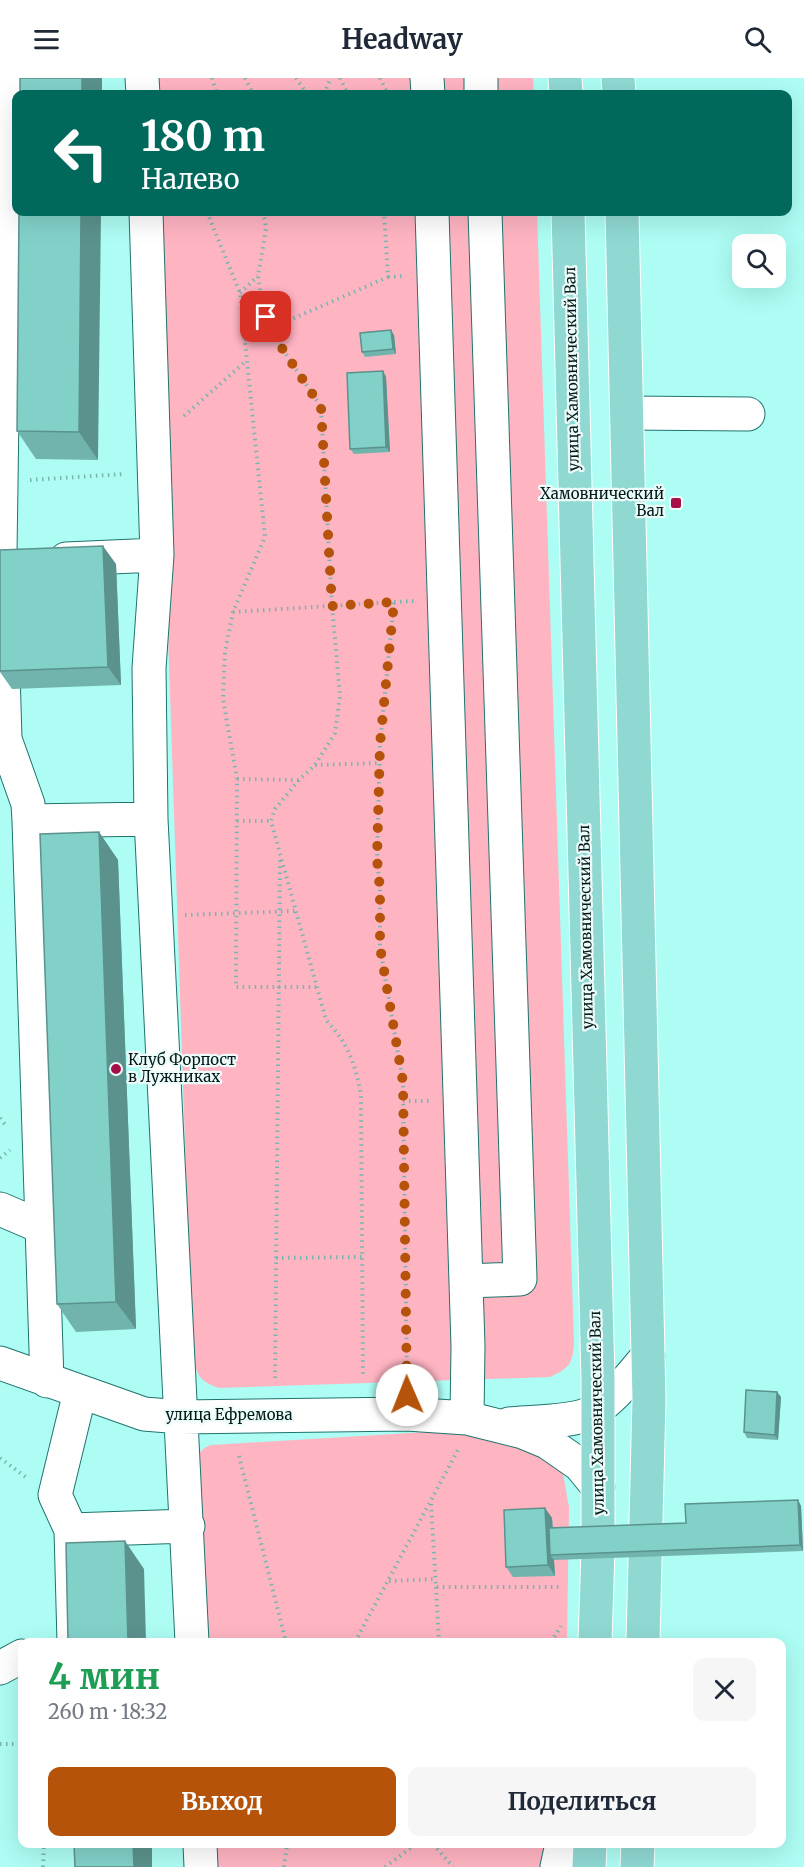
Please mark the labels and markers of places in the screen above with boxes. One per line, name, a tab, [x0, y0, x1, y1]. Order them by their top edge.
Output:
pin	[240, 291, 291, 342]
place label: Хамовнический Вал	[540, 484, 664, 520]
marker: Хамовнический Вал	[669, 496, 683, 510]
place label: Клуб Форпост в Лужниках	[128, 1050, 236, 1086]
marker: Клуб Форпост в Лужниках	[109, 1062, 123, 1076]

